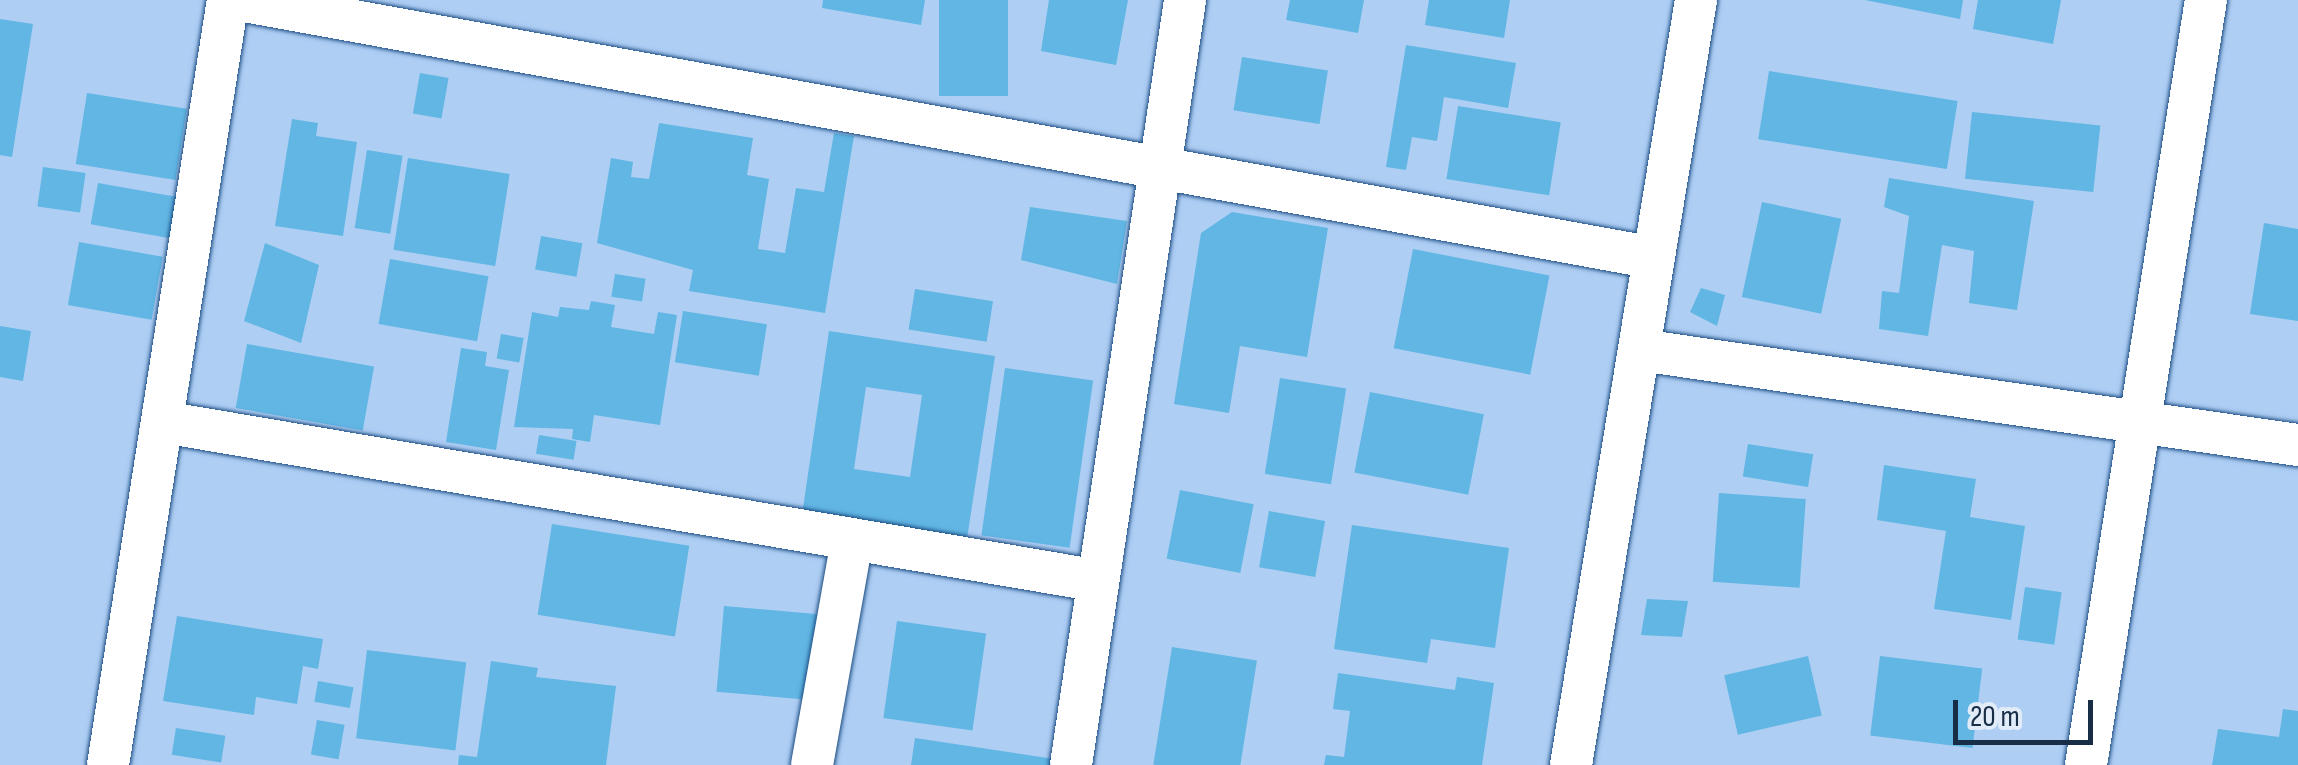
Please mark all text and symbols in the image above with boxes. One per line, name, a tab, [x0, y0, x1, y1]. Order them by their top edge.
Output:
scale bar	[1958, 680, 2098, 742]
text: 20 m	[1970, 699, 2020, 735]

